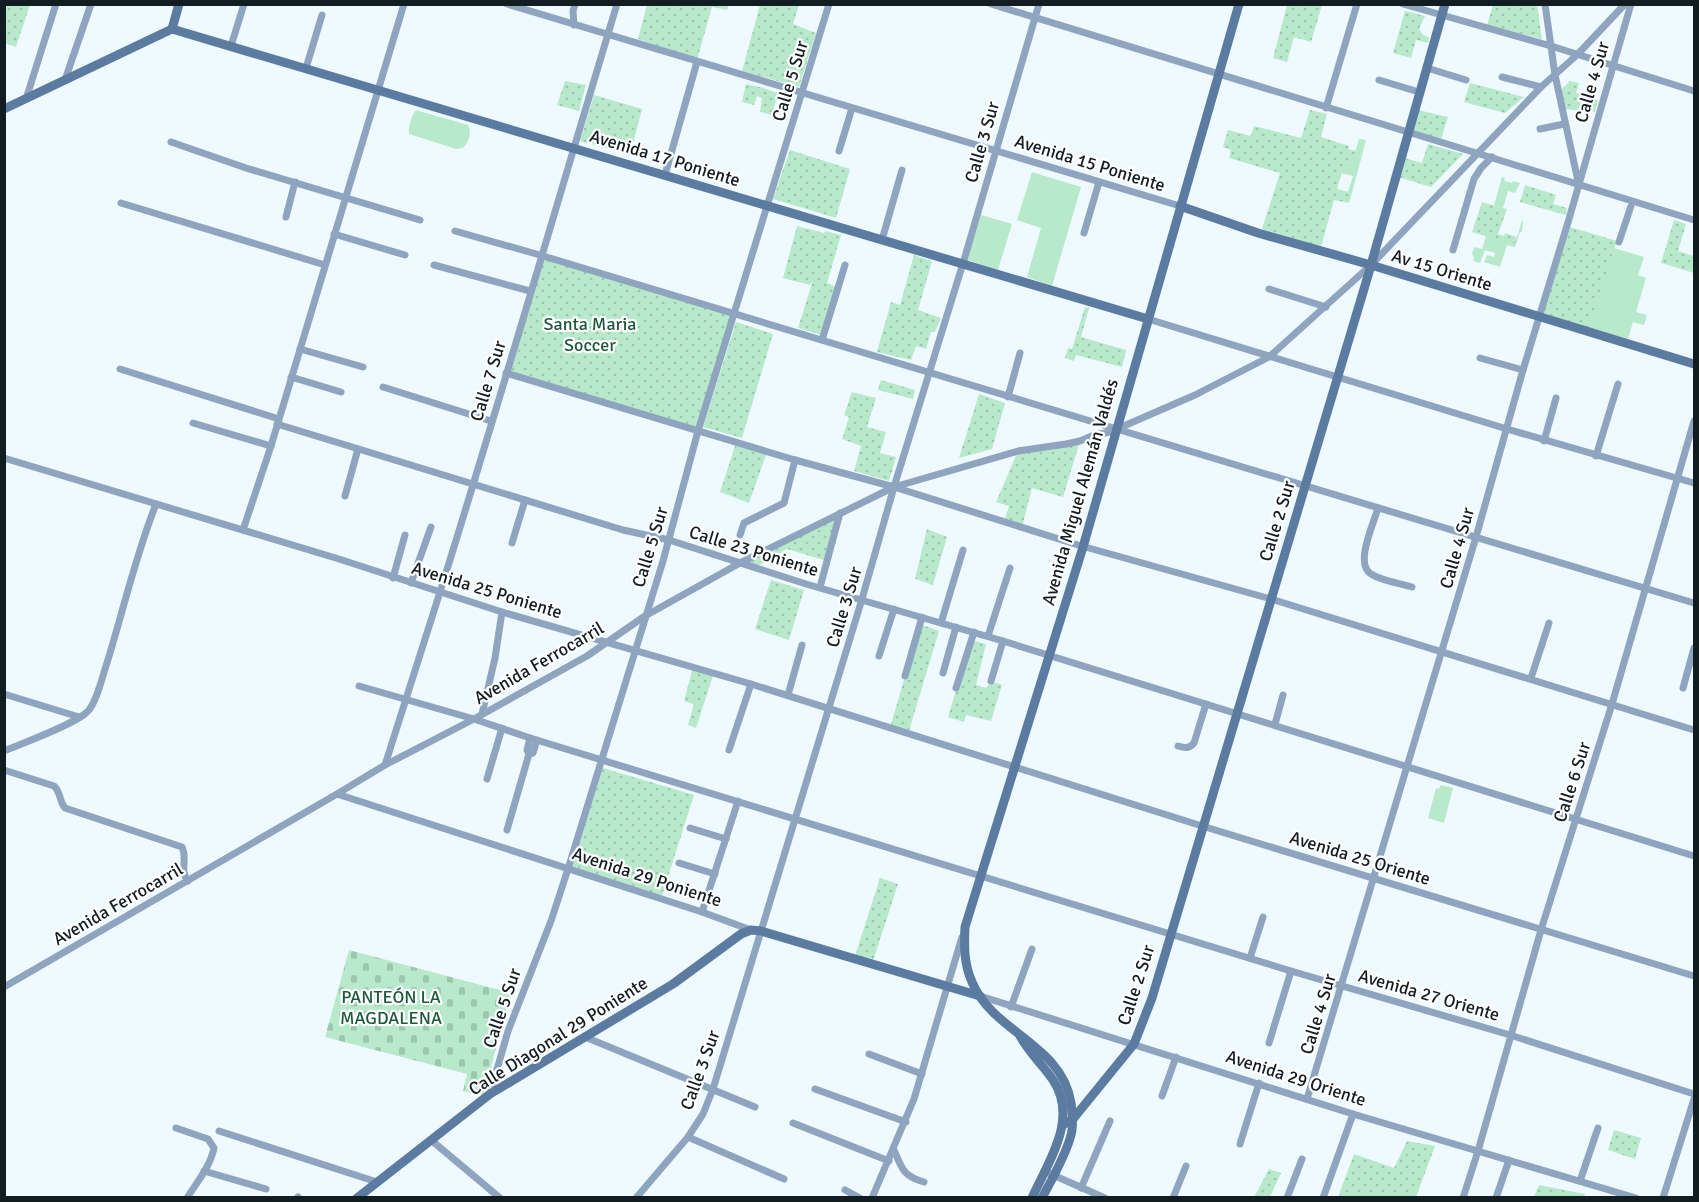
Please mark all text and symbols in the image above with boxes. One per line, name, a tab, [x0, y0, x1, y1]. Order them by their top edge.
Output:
street label: Calle 5 Sur	[767, 38, 813, 124]
street label: Calle 4 Sur	[1570, 39, 1614, 125]
street label: Calle 3 Sur	[960, 99, 1004, 185]
street label: Avenida 17 Poniente	[587, 125, 743, 191]
street label: Avenida 15 Poniente	[1012, 130, 1168, 196]
street label: Av 15 Oriente	[1389, 244, 1495, 296]
park label: Santa Maria Soccer	[544, 313, 636, 356]
street label: Calle 7 Sur	[465, 338, 511, 424]
street label: Avenida Miguel Alemán Valdés	[1037, 376, 1123, 608]
street label: Calle 2 Sur	[1254, 478, 1300, 564]
street label: Calle 5 Sur	[627, 504, 673, 590]
street label: Calle 4 Sur	[1435, 505, 1479, 591]
street label: Calle 23 Poniente	[687, 521, 821, 581]
street label: Avenida 25 Poniente	[409, 557, 565, 623]
street label: Calle 3 Sur	[821, 564, 867, 650]
street label: Avenida Ferrocarril	[470, 617, 608, 709]
street label: Calle 6 Sur	[1549, 739, 1595, 825]
street label: Avenida 25 Oriente	[1287, 826, 1433, 890]
street label: Avenida 29 Poniente	[569, 842, 725, 912]
street label: Avenida Ferrocarril	[49, 858, 187, 950]
street label: Calle 2 Sur	[1113, 942, 1159, 1028]
street label: Avenida 27 Oriente	[1356, 964, 1502, 1026]
street label: Calle 5 Sur	[478, 965, 526, 1051]
street label: Calle 4 Sur	[1295, 971, 1341, 1057]
street label: Calle Diagonal 29 Poniente	[464, 972, 652, 1100]
park label: PANTEÓN LA MAGDALENA	[340, 986, 442, 1029]
street label: Calle 3 Sur	[675, 1027, 725, 1113]
street label: Avenida 29 Oriente	[1223, 1045, 1369, 1111]

